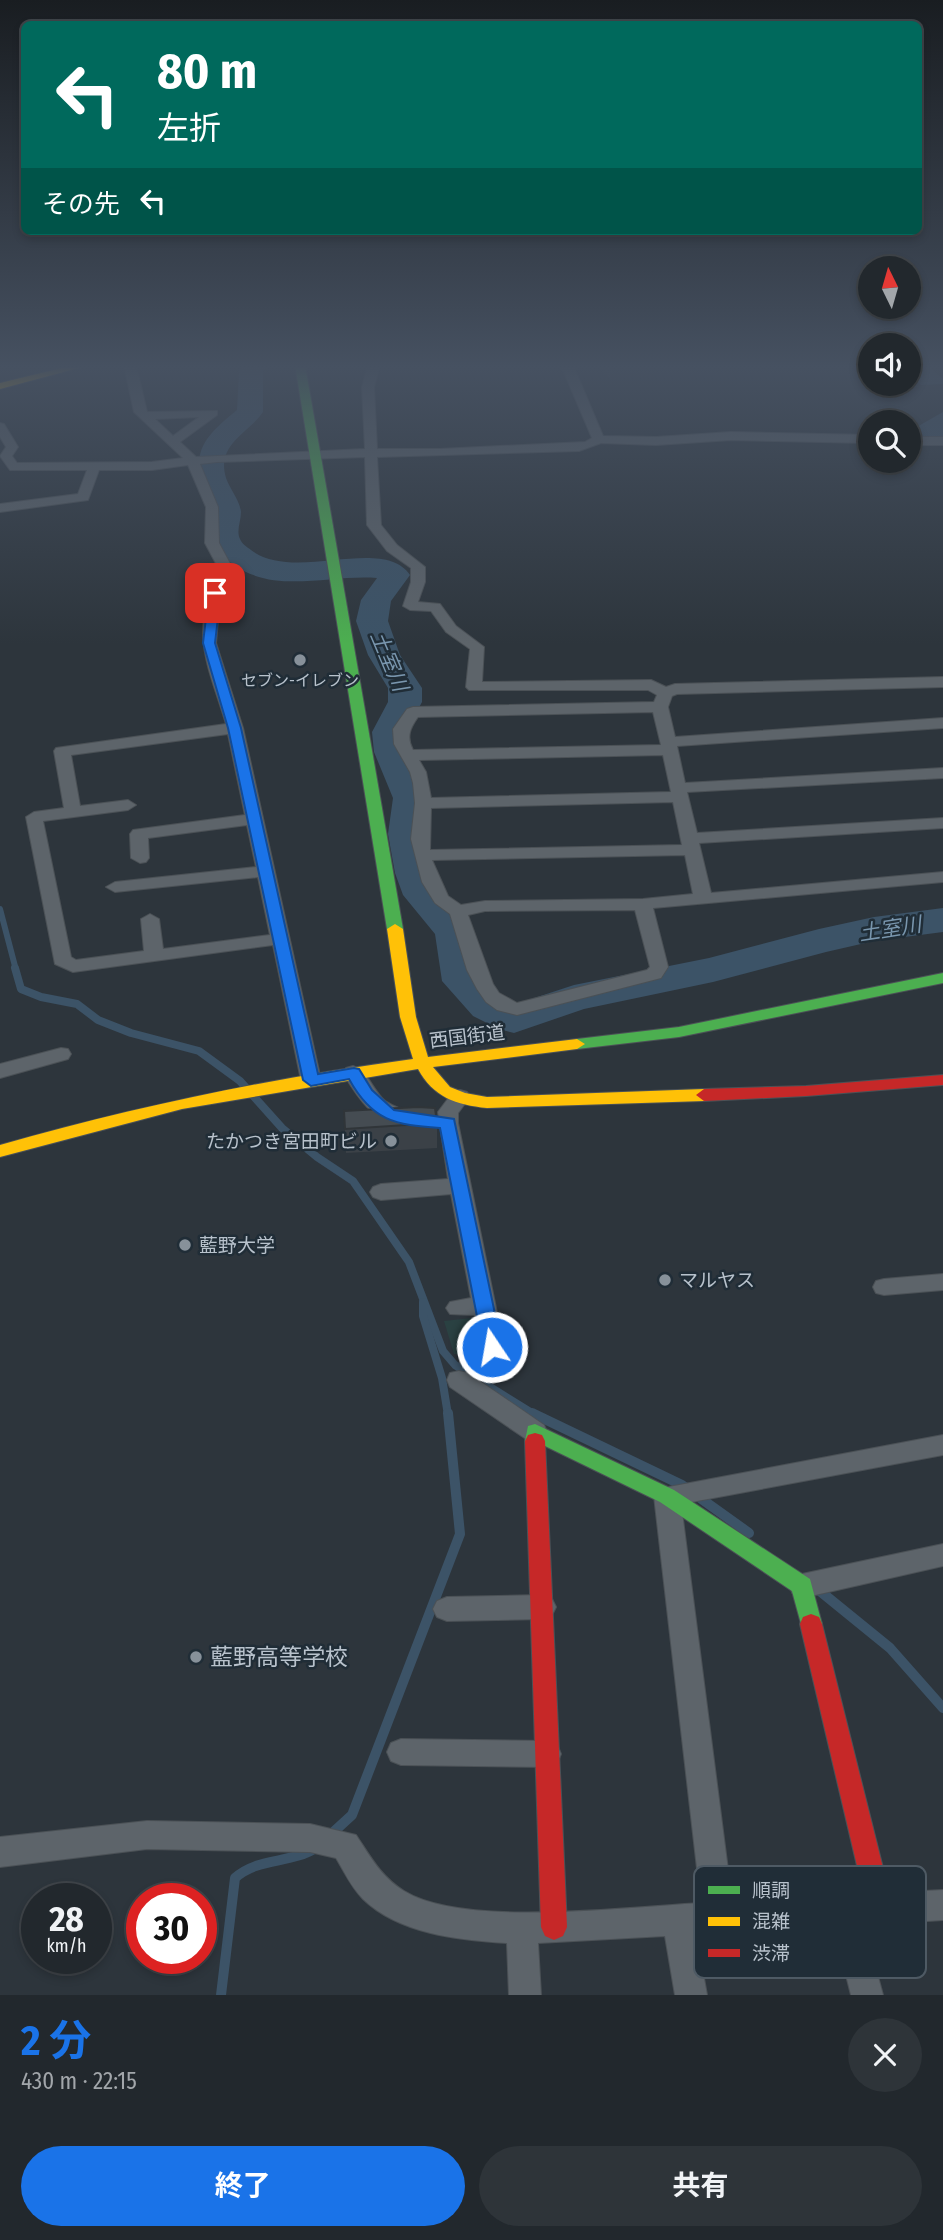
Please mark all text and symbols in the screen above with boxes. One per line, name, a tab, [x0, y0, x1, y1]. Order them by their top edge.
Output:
text: 80 m	[157, 42, 257, 101]
icon: left	[42, 49, 133, 140]
text: 左折	[157, 109, 221, 147]
icon: left	[134, 182, 172, 220]
text: その先	[42, 189, 120, 220]
north arrow	[858, 256, 920, 318]
map controls	[858, 256, 921, 473]
button: sound	[858, 333, 921, 396]
button: search	[858, 410, 921, 473]
pin	[185, 563, 245, 623]
icon: arrive	[196, 574, 234, 612]
water label: 土室川	[365, 627, 414, 697]
marker: セブン-イレブン	[292, 652, 308, 668]
place label: セブン-イレブン	[241, 671, 359, 690]
water label: 土室川	[857, 911, 925, 947]
street label: 西国街道	[428, 1020, 506, 1053]
place label: たかつき宮田町ビル	[206, 1130, 377, 1153]
marker: たかつき宮田町ビル	[383, 1133, 399, 1149]
place label: 藍野大学	[199, 1234, 275, 1257]
marker: 藍野大学	[177, 1237, 193, 1253]
place label: マルヤス	[679, 1269, 755, 1292]
marker: マルヤス	[657, 1272, 673, 1288]
position arrow	[455, 1310, 529, 1384]
place label: 藍野高等学校	[210, 1643, 348, 1671]
marker: 藍野高等学校	[188, 1649, 204, 1665]
legend	[694, 1866, 926, 1978]
text: 順調	[752, 1879, 790, 1902]
speed limit sign: 30	[126, 1883, 217, 1974]
text: 28	[49, 1898, 84, 1940]
text: 混雑	[752, 1910, 790, 1933]
text: km/h	[46, 1935, 87, 1957]
text: 渋滞	[752, 1942, 790, 1965]
text: 2 分	[21, 2016, 91, 2066]
button: close	[848, 2018, 922, 2092]
text: 430 m · 22:15	[21, 2067, 137, 2095]
button: 終了	[21, 2146, 465, 2226]
button: 共有	[479, 2146, 922, 2226]

